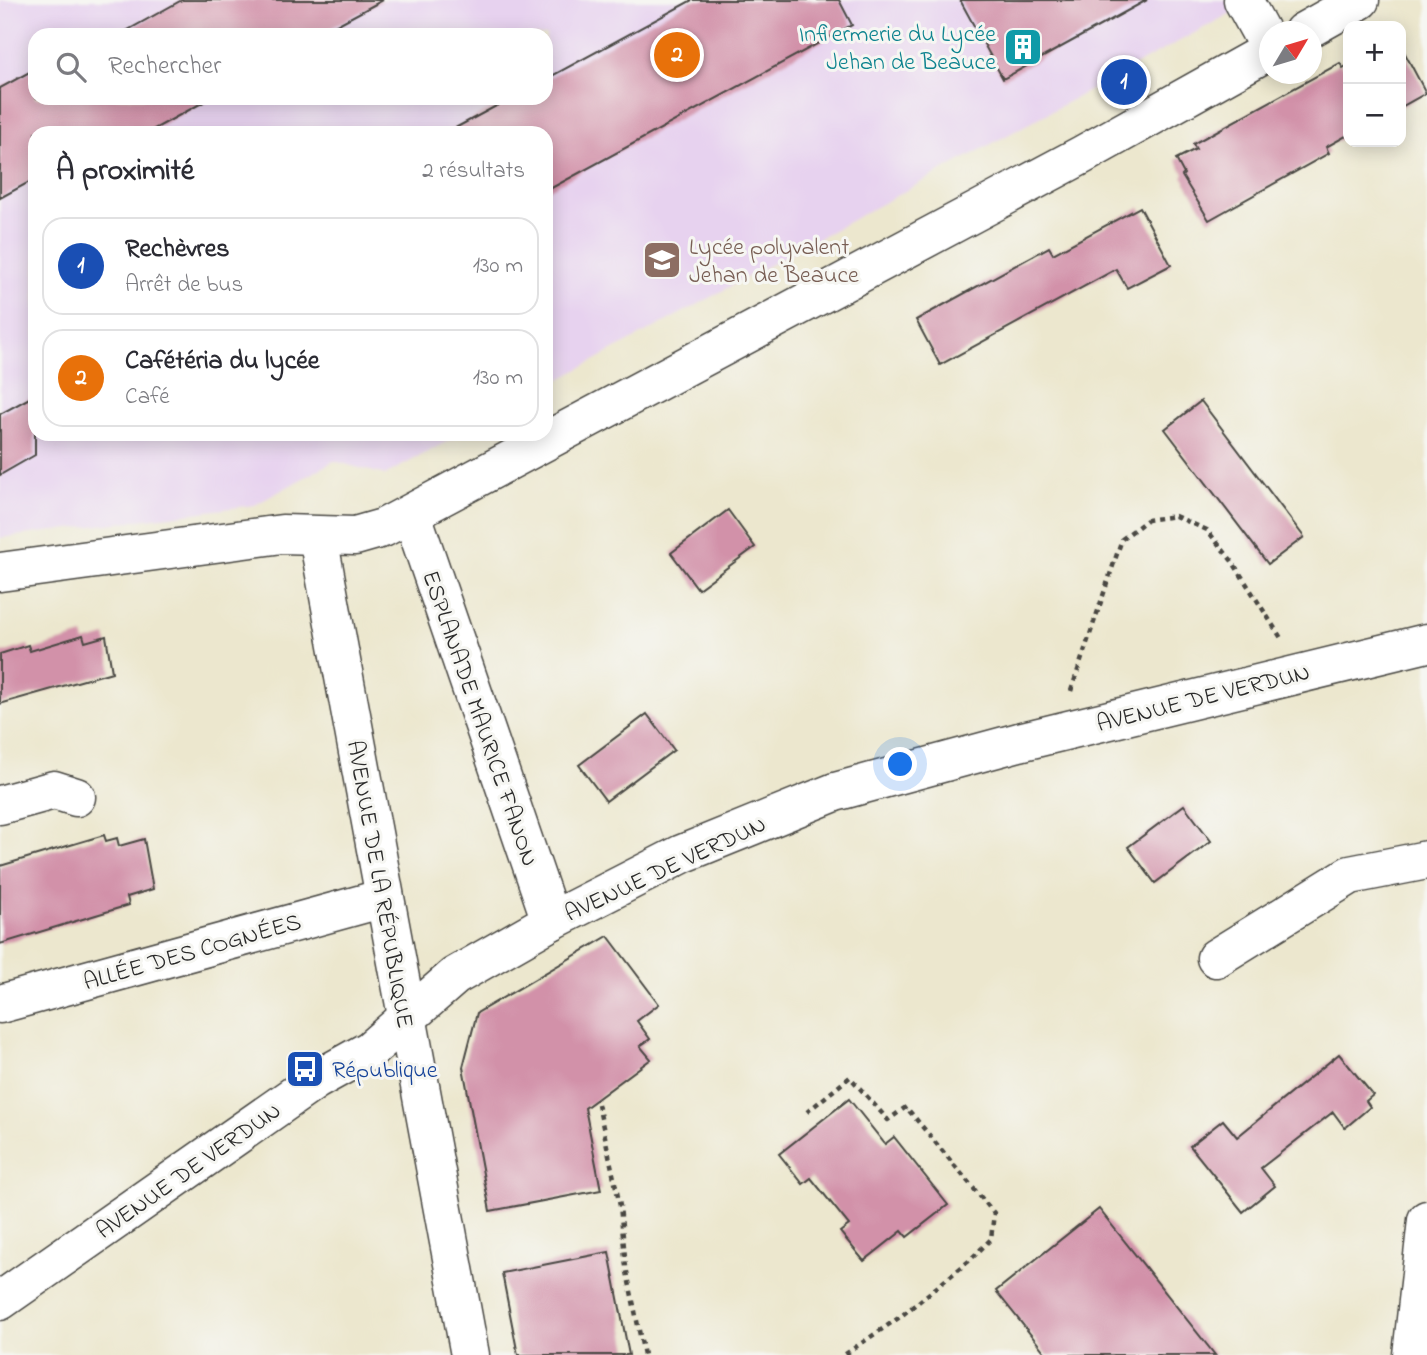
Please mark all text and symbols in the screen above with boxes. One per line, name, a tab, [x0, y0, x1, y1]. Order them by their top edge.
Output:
place label: Infiermerie du Lycée Jehan de Beauce	[799, 18, 996, 81]
north arrow	[1259, 21, 1322, 84]
map controls	[1343, 21, 1406, 147]
button: +	[1343, 21, 1406, 84]
building icon: Infiermerie du Lycée Jehan de Beauce	[1002, 26, 1044, 68]
search box	[28, 28, 553, 105]
pin: 2	[654, 29, 700, 81]
icon: search	[52, 48, 90, 86]
text: Rechercher	[108, 48, 221, 86]
pin: 1	[1101, 56, 1147, 108]
button: −	[1343, 84, 1406, 147]
text: À proximité	[56, 150, 194, 194]
text: 2 résultats	[422, 155, 525, 188]
text: Rechèvres	[125, 231, 230, 269]
place label: Lycée polyvalent Jehan de Beauce	[689, 231, 859, 294]
school or university icon: Lycée polyvalent Jehan de Beauce	[641, 239, 683, 281]
text: 1	[77, 250, 85, 283]
text: 130 m	[473, 250, 523, 283]
text: Arrêt de bus	[125, 269, 243, 302]
text: Cafétéria du lycée	[125, 343, 319, 381]
text: 2	[75, 362, 87, 395]
text: 130 m	[473, 362, 523, 395]
text: Café	[125, 381, 170, 414]
street label: ESPLANADE MAURICE FANON	[411, 566, 546, 871]
street label: AVENUE DE VERDUN	[1093, 656, 1314, 743]
street label: AVENUE DE LA RÉPUBLIQUE	[336, 738, 421, 1031]
your location	[883, 747, 917, 781]
street label: AVENUE DE VERDUN	[560, 808, 773, 932]
street label: ALLÉE DES COGNÉES	[80, 906, 306, 1001]
bus stop icon: République	[284, 1048, 326, 1090]
place label: République	[332, 1054, 438, 1089]
street label: AVENUE DE VERDUN	[90, 1095, 289, 1249]

